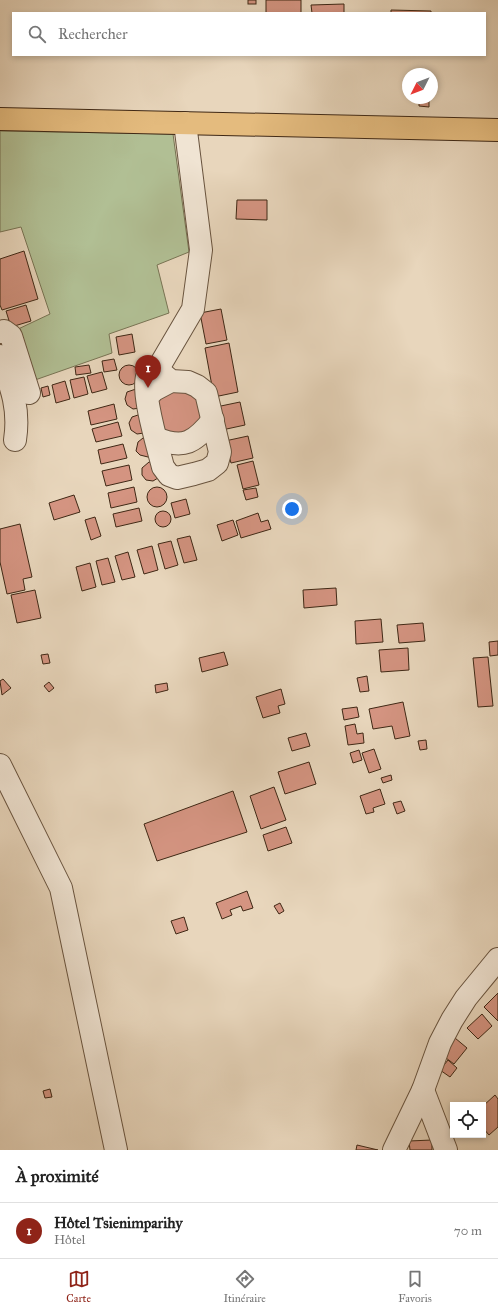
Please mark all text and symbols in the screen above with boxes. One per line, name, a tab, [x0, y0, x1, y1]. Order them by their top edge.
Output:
search box	[12, 12, 486, 56]
icon: search	[26, 23, 48, 45]
text: Rechercher	[58, 25, 128, 43]
north arrow	[402, 68, 438, 104]
pin: 1	[135, 355, 161, 388]
your location	[282, 499, 302, 519]
map controls	[450, 1102, 486, 1138]
button: locate	[450, 1102, 486, 1138]
text: À proximité	[16, 1166, 99, 1187]
text: Hôtel Tsienimparihy	[54, 1214, 182, 1232]
text: 1	[26, 1223, 32, 1239]
text: 70 m	[454, 1223, 482, 1239]
text: Hôtel	[54, 1232, 85, 1248]
tab: Carte	[66, 1268, 91, 1305]
tab: Itinéraire	[223, 1268, 266, 1305]
tab: Favoris	[398, 1268, 432, 1305]

